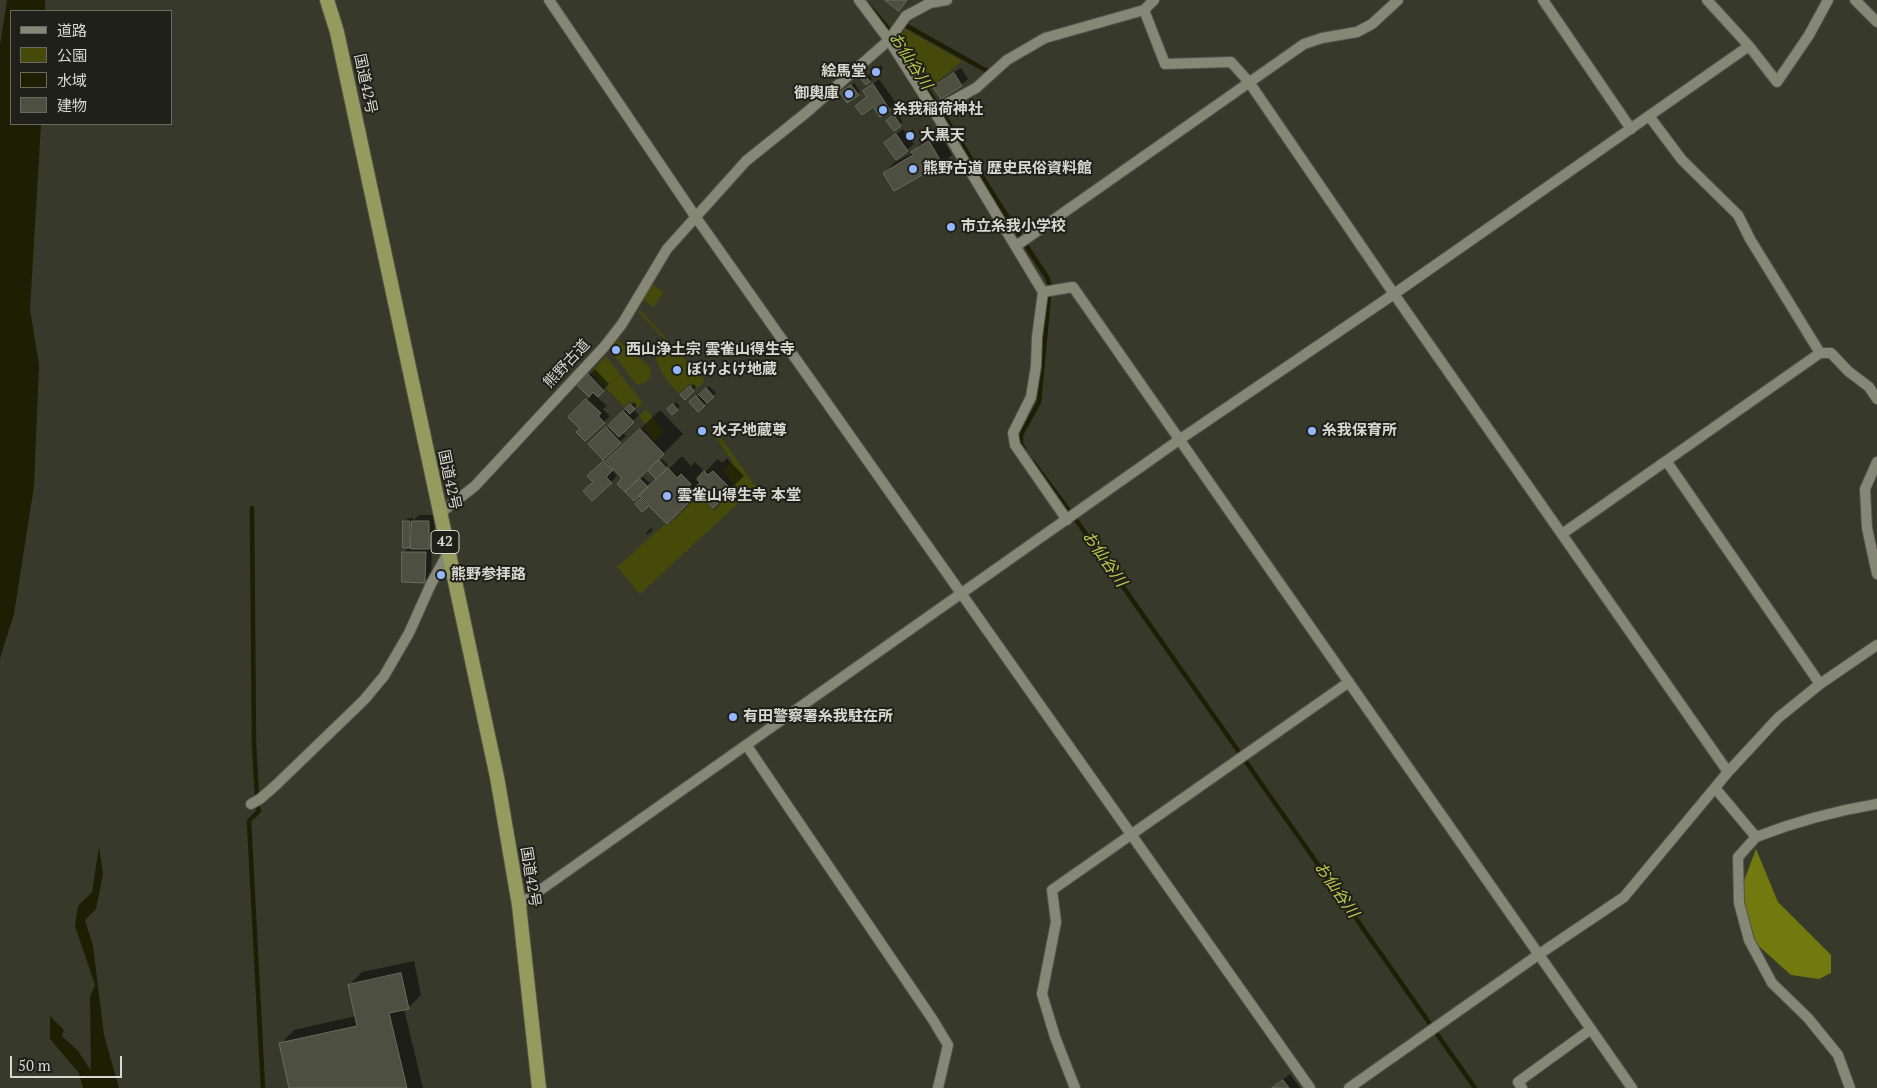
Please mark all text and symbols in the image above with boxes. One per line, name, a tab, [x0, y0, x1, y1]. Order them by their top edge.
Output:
legend	[10, 10, 172, 125]
text: 道路	[57, 20, 87, 40]
water label: お仙谷川	[885, 29, 935, 93]
text: 公園	[57, 45, 87, 65]
street label: 国道42号	[350, 52, 380, 116]
place label: 絵馬堂	[821, 63, 866, 81]
marker: 絵馬堂	[870, 66, 882, 78]
text: 水域	[57, 70, 87, 90]
place label: 御輿庫	[794, 85, 839, 103]
marker: 御輿庫	[843, 88, 855, 100]
text: 建物	[57, 95, 87, 115]
place label: 糸我稲荷神社	[893, 101, 983, 119]
marker: 糸我稲荷神社	[877, 104, 889, 116]
place label: 大黒天	[920, 127, 965, 145]
marker: 大黒天	[904, 130, 916, 142]
place label: 熊野古道 歴史民俗資料館	[923, 160, 1092, 178]
marker: 熊野古道 歴史民俗資料館	[907, 163, 919, 175]
place label: 市立糸我小学校	[961, 218, 1066, 236]
marker: 市立糸我小学校	[945, 221, 957, 233]
street label: 熊野古道	[540, 336, 594, 392]
place label: 西山浄土宗 雲雀山得生寺	[626, 341, 795, 359]
marker: 西山浄土宗 雲雀山得生寺	[610, 344, 622, 356]
place label: ぼけよけ地蔵	[687, 361, 777, 379]
marker: ぼけよけ地蔵	[671, 364, 683, 376]
place label: 水子地蔵尊	[712, 422, 787, 440]
place label: 糸我保育所	[1322, 422, 1397, 440]
marker: 水子地蔵尊	[696, 425, 708, 437]
marker: 糸我保育所	[1306, 425, 1318, 437]
street label: 国道42号	[434, 448, 464, 512]
place label: 雲雀山得生寺 本堂	[677, 487, 801, 505]
marker: 雲雀山得生寺 本堂	[661, 490, 673, 502]
water label: お仙谷川	[1078, 527, 1130, 591]
road number: 42	[431, 530, 459, 554]
place label: 熊野参拝路	[451, 566, 526, 584]
marker: 熊野参拝路	[435, 569, 447, 581]
place label: 有田警察署糸我駐在所	[743, 708, 893, 726]
marker: 有田警察署糸我駐在所	[727, 711, 739, 723]
street label: 国道42号	[516, 845, 544, 909]
water label: お仙谷川	[1310, 858, 1362, 922]
scale bar	[12, 1046, 125, 1078]
text: 50 m	[18, 1055, 51, 1075]

